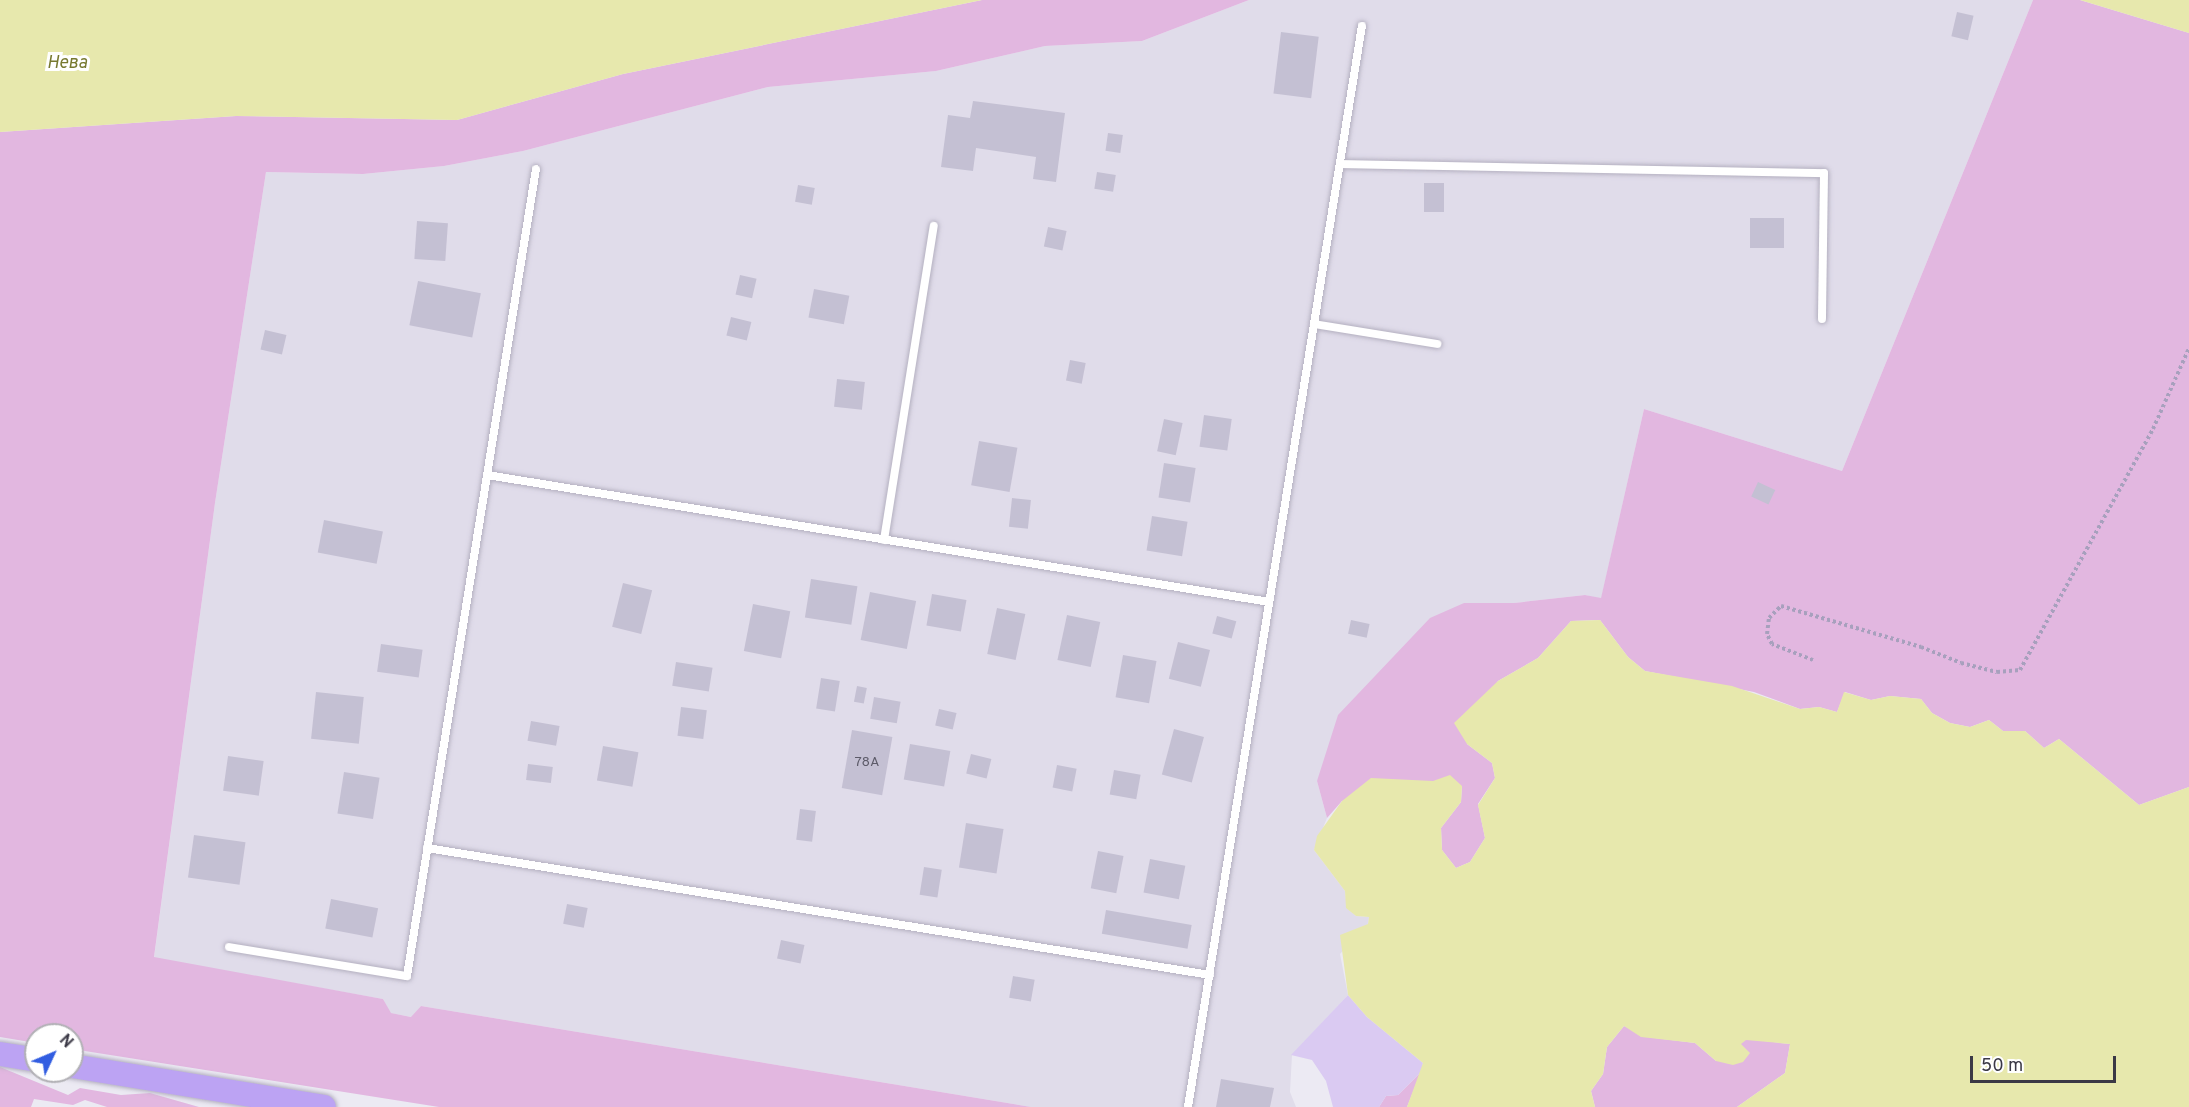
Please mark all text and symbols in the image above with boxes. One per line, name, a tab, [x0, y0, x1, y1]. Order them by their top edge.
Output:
water label: Нева	[47, 53, 87, 75]
house number: 78А	[855, 755, 879, 771]
north arrow	[24, 1023, 84, 1083]
text: N	[54, 1031, 77, 1053]
scale bar	[1973, 1044, 2118, 1082]
text: 50 m	[1981, 1055, 2023, 1078]

